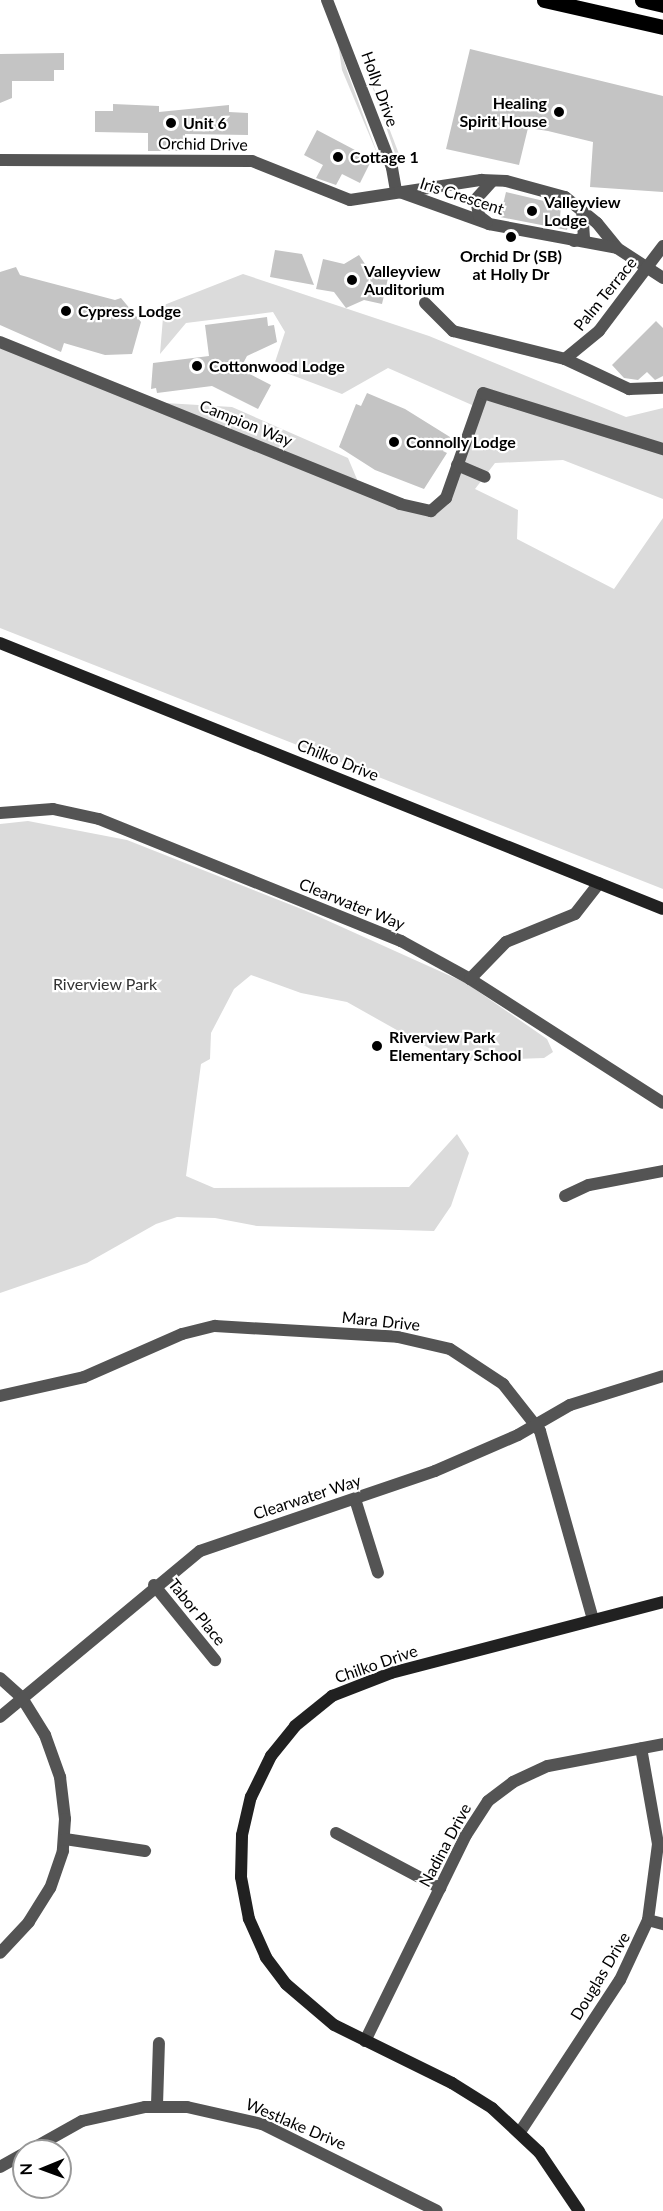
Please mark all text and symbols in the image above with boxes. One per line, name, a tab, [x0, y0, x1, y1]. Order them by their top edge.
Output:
street label: Holly Drive	[357, 49, 403, 129]
place label: Healing Spirit House	[459, 93, 547, 131]
marker: Healing Spirit House	[552, 105, 566, 119]
place label: Unit 6	[183, 113, 227, 133]
marker: Unit 6	[164, 116, 178, 130]
street label: Orchid Drive	[158, 134, 248, 154]
place label: Cottage 1	[350, 147, 419, 167]
marker: Cottage 1	[331, 150, 345, 164]
street label: Iris Crescent	[418, 173, 506, 219]
place label: Valleyview Lodge	[544, 192, 621, 230]
marker: Valleyview Lodge	[525, 204, 539, 218]
marker: Orchid Dr (SB) at Holly Dr	[504, 230, 518, 244]
place label: Orchid Dr (SB) at Holly Dr	[460, 246, 562, 284]
street label: Palm Terrace	[569, 253, 641, 335]
place label: Valleyview Auditorium	[364, 261, 445, 299]
marker: Valleyview Auditorium	[345, 273, 359, 287]
place label: Cypress Lodge	[78, 301, 181, 321]
marker: Cypress Lodge	[59, 304, 73, 318]
place label: Cottonwood Lodge	[209, 356, 345, 376]
marker: Cottonwood Lodge	[190, 359, 204, 373]
street label: Campion Way	[197, 396, 295, 450]
place label: Connolly Lodge	[406, 432, 516, 452]
marker: Connolly Lodge	[387, 435, 401, 449]
street label: Chilko Drive	[294, 735, 382, 785]
street label: Clearwater Way	[296, 874, 408, 934]
park label: Riverview Park	[53, 974, 157, 994]
place label: Riverview Park Elementary School	[389, 1027, 522, 1065]
marker: Riverview Park Elementary School	[370, 1039, 384, 1053]
street label: Mara Drive	[341, 1307, 421, 1335]
street label: Clearwater Way	[250, 1470, 364, 1524]
street label: Tabor Place	[164, 1575, 230, 1649]
street label: Chilko Drive	[332, 1641, 420, 1687]
street label: Nadina Drive	[415, 1800, 475, 1890]
street label: Douglas Drive	[566, 1929, 634, 2023]
street label: Westlake Drive	[243, 2094, 349, 2154]
north arrow	[12, 2139, 72, 2199]
text: N	[16, 2163, 35, 2176]

